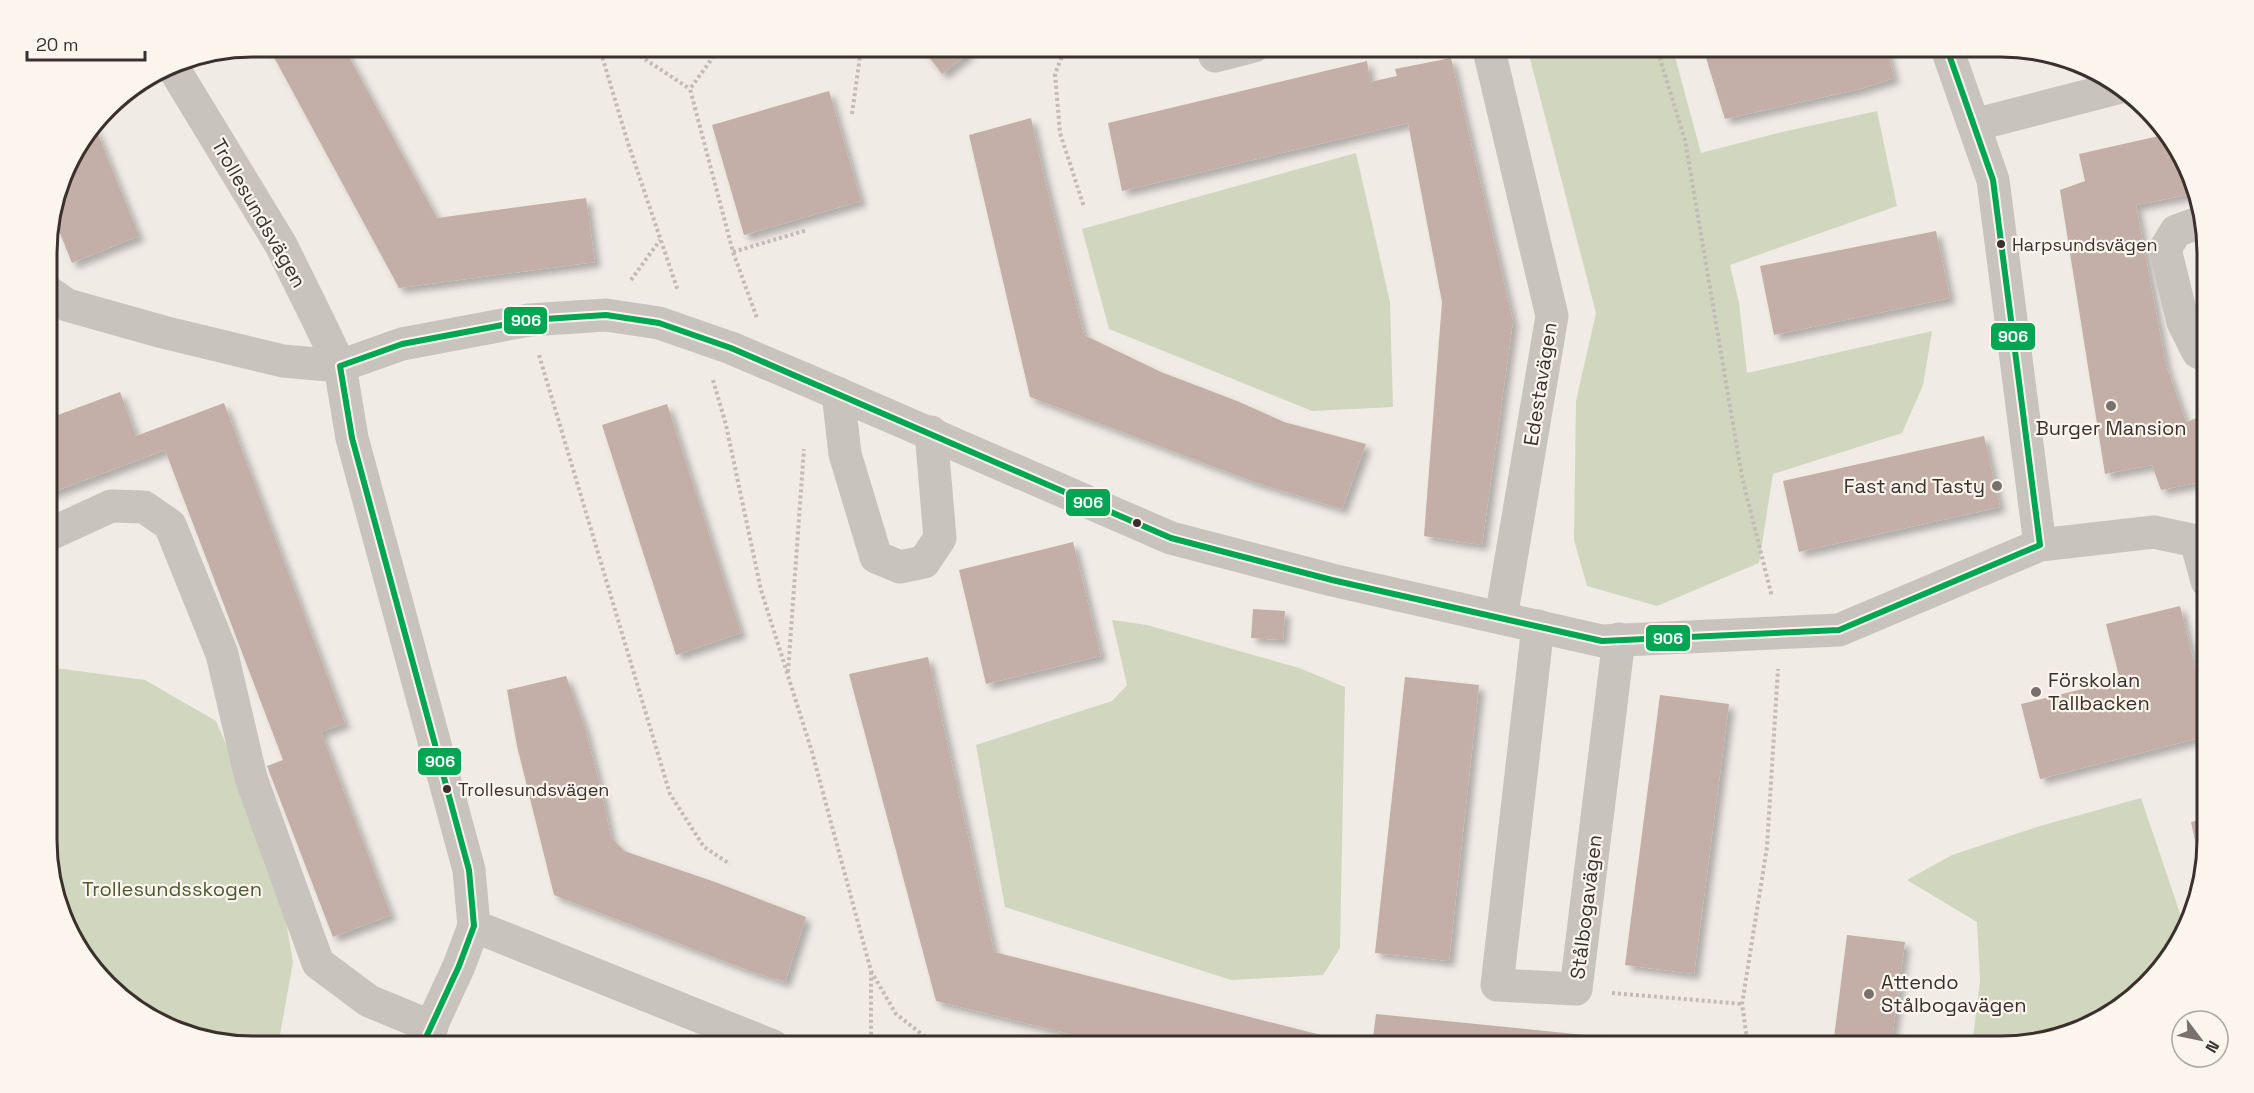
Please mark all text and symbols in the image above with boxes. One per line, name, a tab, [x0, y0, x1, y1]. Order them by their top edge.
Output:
scale bar	[27, 24, 146, 62]
text: 20 m	[36, 33, 79, 56]
street label: Trollesundsvägen	[206, 134, 312, 292]
place label: Harpsundsvägen	[2012, 233, 2158, 256]
marker: Harpsundsvägen	[1995, 238, 2007, 250]
line badge: 906	[503, 306, 548, 335]
text: 906	[511, 310, 541, 331]
street label: Edestavägen	[1517, 320, 1563, 448]
line badge: 906	[1990, 322, 2036, 351]
text: 906	[1998, 326, 2028, 347]
marker: Burger Mansion	[2104, 399, 2118, 413]
place label: Burger Mansion	[2035, 415, 2187, 441]
place label: Fast and Tasty	[1844, 473, 1985, 499]
marker: Fast and Tasty	[1990, 479, 2004, 493]
line badge: 906	[1065, 488, 1111, 517]
text: 906	[1073, 492, 1103, 513]
unlabelled marker	[1131, 517, 1143, 529]
line badge: 906	[1645, 624, 1691, 652]
text: 906	[1653, 628, 1683, 649]
place label: Förskolan Tallbacken	[2048, 667, 2150, 716]
marker: Förskolan Tallbacken	[2029, 685, 2043, 699]
line badge: 906	[417, 747, 462, 776]
text: 906	[425, 751, 455, 772]
place label: Trollesundsvägen	[458, 778, 609, 801]
marker: Trollesundsvägen	[441, 783, 453, 795]
street label: Stålbogavägen	[1564, 833, 1608, 981]
park label: Trollesundsskogen	[82, 876, 262, 902]
place label: Attendo Stålbogavägen	[1881, 969, 2027, 1018]
marker: Attendo Stålbogavägen	[1862, 987, 1876, 1001]
north arrow	[2170, 1009, 2230, 1069]
text: N	[2201, 1037, 2224, 1057]

